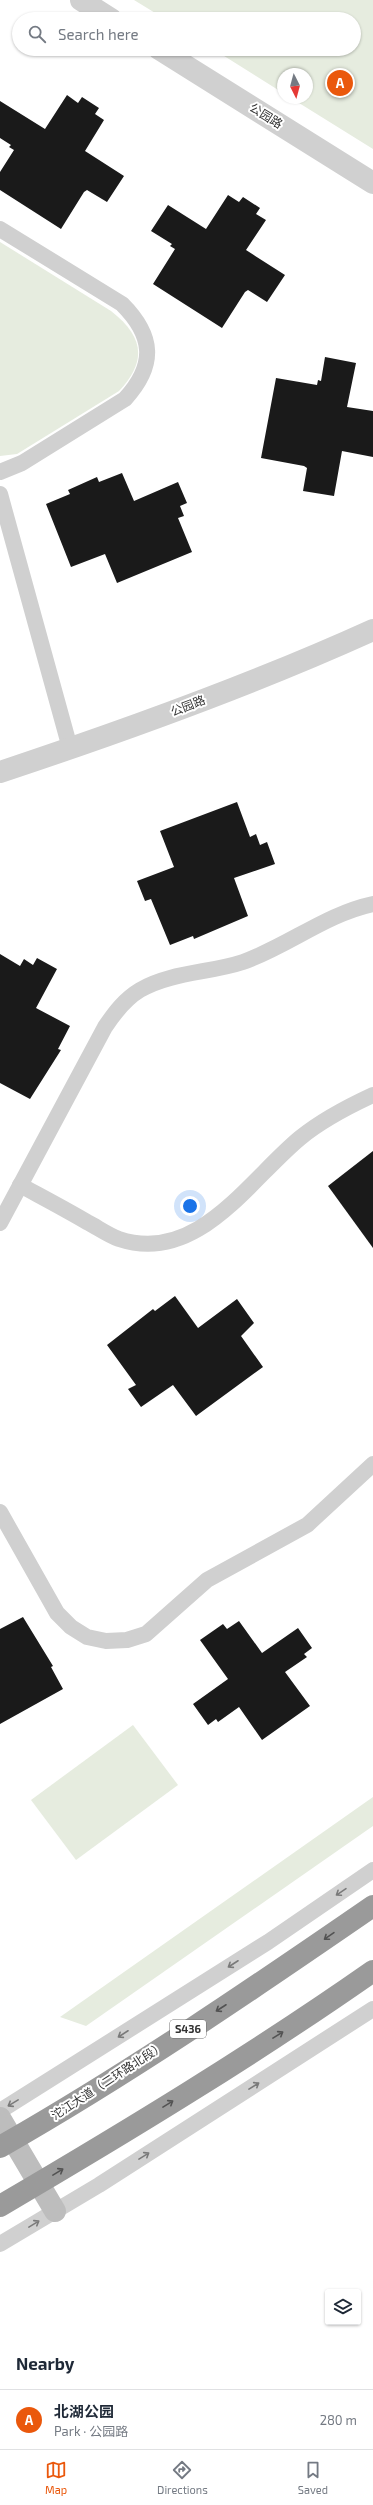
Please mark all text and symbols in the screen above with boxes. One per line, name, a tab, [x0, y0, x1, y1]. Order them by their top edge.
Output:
search box	[12, 12, 361, 56]
icon: search	[26, 23, 48, 45]
text: Search here	[58, 25, 139, 43]
north arrow	[277, 68, 313, 104]
pin: A	[327, 68, 353, 98]
street label: 公园路	[248, 100, 286, 131]
street label: 公园路	[168, 692, 207, 718]
your location	[180, 1196, 200, 1216]
one-way arrow	[336, 1888, 347, 1896]
one-way arrow	[324, 1932, 335, 1940]
one-way arrow	[228, 1960, 239, 1968]
one-way arrow	[216, 2004, 227, 2012]
road number: S436	[170, 2020, 206, 2038]
one-way arrow	[118, 2030, 129, 2038]
one-way arrow	[272, 2030, 284, 2038]
street label: 沱江大道（二环路北段）	[48, 2038, 167, 2122]
one-way arrow	[248, 2082, 260, 2090]
one-way arrow	[7, 2100, 19, 2108]
one-way arrow	[162, 2100, 173, 2108]
one-way arrow	[138, 2152, 149, 2160]
one-way arrow	[52, 2168, 64, 2176]
one-way arrow	[27, 2219, 39, 2227]
map controls	[325, 2289, 361, 2325]
button: layers	[325, 2289, 361, 2325]
text: Nearby	[16, 2353, 74, 2373]
text: 北湖公园	[54, 2402, 114, 2420]
text: A	[25, 2412, 33, 2428]
text: 280 m	[320, 2412, 357, 2428]
text: Park · 公园路	[54, 2423, 128, 2439]
tab: Map	[45, 2459, 67, 2496]
tab: Directions	[157, 2459, 208, 2496]
tab: Saved	[298, 2459, 328, 2496]

